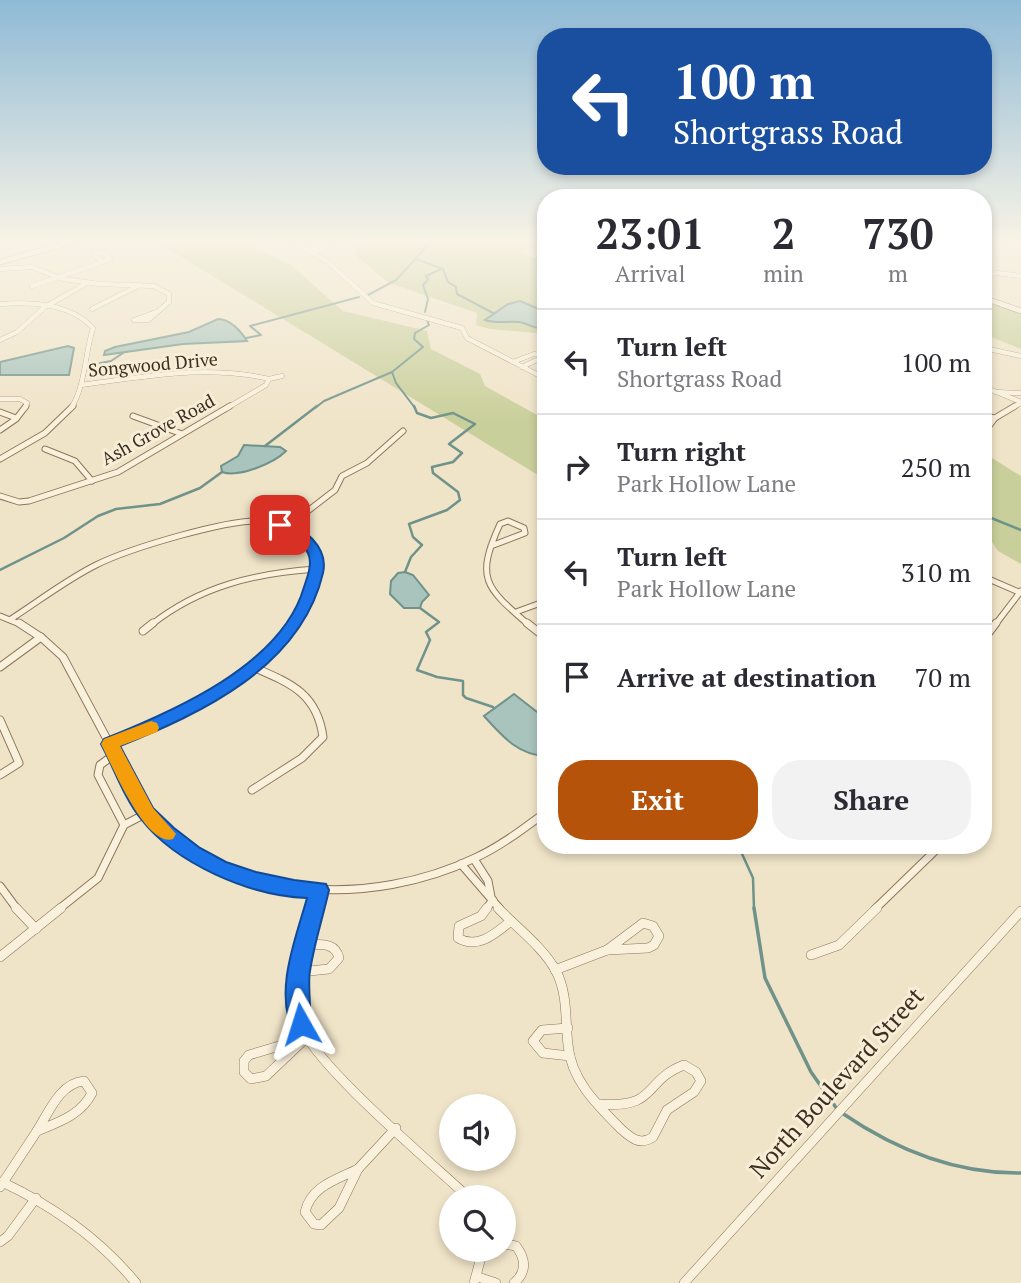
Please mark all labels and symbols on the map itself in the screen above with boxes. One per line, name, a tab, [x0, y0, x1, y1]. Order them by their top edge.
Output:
street label: Songwood Drive	[87, 346, 219, 382]
street label: Ash Grove Road	[96, 388, 219, 470]
pin	[250, 495, 310, 555]
street label: North Boulevard Street	[742, 980, 931, 1185]
position arrow	[264, 987, 338, 1061]

